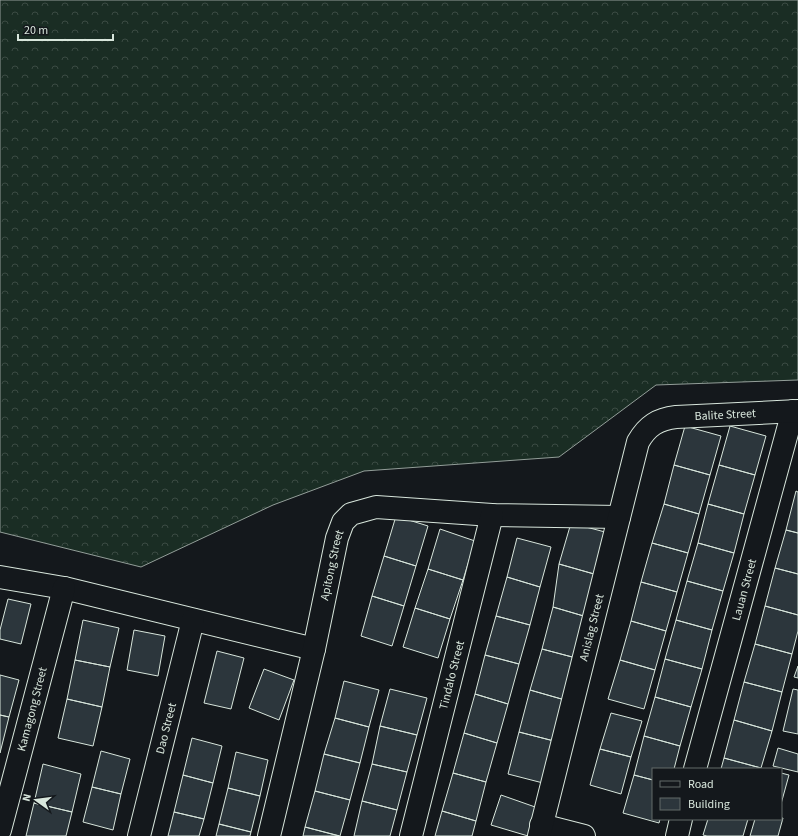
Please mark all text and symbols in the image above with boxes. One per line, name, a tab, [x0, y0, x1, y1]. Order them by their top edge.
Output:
scale bar	[18, 16, 113, 42]
text: 20 m	[24, 22, 48, 39]
street label: Balite Street	[694, 405, 756, 425]
street label: Apitong Street	[316, 527, 348, 602]
street label: Lauan Street	[728, 557, 761, 623]
street label: Anislag Street	[575, 592, 608, 663]
street label: Tindalo Street	[435, 639, 469, 711]
street label: Kamagong Street	[13, 665, 51, 753]
street label: Dao Street	[151, 701, 181, 756]
legend	[652, 768, 782, 820]
text: Road	[688, 776, 714, 793]
north arrow	[16, 780, 56, 820]
text: N	[19, 792, 35, 803]
text: Building	[688, 796, 730, 813]

